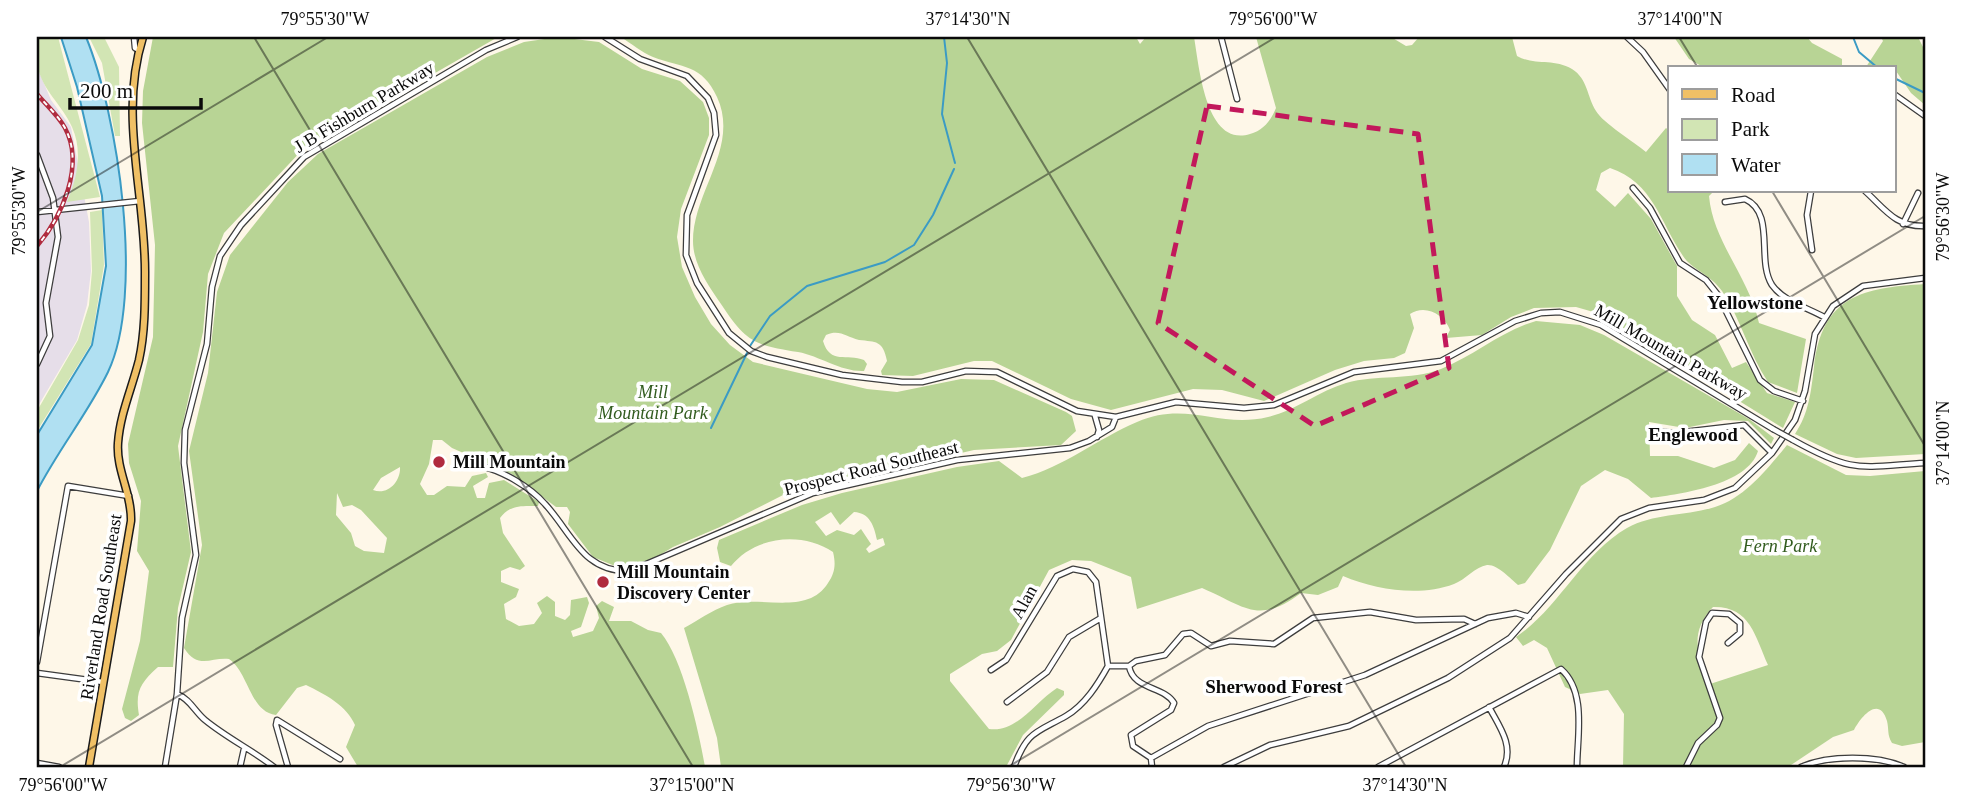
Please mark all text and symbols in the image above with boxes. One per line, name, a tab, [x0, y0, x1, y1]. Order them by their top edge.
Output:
text: 79°55'30"W	[281, 9, 369, 29]
text: 37°14'30"N	[926, 9, 1010, 29]
text: 79°56'00"W	[1229, 9, 1317, 29]
text: 37°14'00"N	[1638, 9, 1722, 29]
street label: J B Fishburn Parkway	[290, 57, 438, 157]
scale bar	[70, 66, 201, 110]
legend	[1668, 66, 1896, 192]
text: 200 m	[80, 79, 133, 103]
text: Road	[1731, 83, 1776, 107]
text: Park	[1731, 117, 1770, 141]
text: Water	[1731, 153, 1781, 177]
text: 79°55'30"W	[9, 167, 29, 255]
text: 79°56'30"W	[1933, 173, 1953, 261]
district label: Yellowstone	[1707, 292, 1803, 313]
street label: Mill Mountain Parkway	[1591, 300, 1751, 404]
park label: Mill Mountain Park	[597, 382, 709, 423]
text: 37°14'00"N	[1933, 401, 1953, 485]
district label: Englewood	[1648, 424, 1738, 445]
street label: Prospect Road Southeast	[782, 437, 960, 499]
place label: Mill Mountain	[453, 452, 566, 472]
marker: Mill Mountain	[431, 454, 447, 470]
street label: Riverland Road Southeast	[76, 513, 126, 701]
park label: Fern Park	[1742, 536, 1818, 556]
place label: Mill Mountain Discovery Center	[617, 562, 750, 603]
marker: Mill Mountain Discovery Center	[595, 574, 611, 590]
street label: Alan	[1007, 582, 1041, 622]
district label: Sherwood Forest	[1205, 676, 1343, 697]
text: 79°56'00"W	[19, 775, 107, 795]
text: 37°15'00"N	[650, 775, 734, 795]
text: 79°56'30"W	[967, 775, 1055, 795]
text: 37°14'30"N	[1363, 775, 1447, 795]

